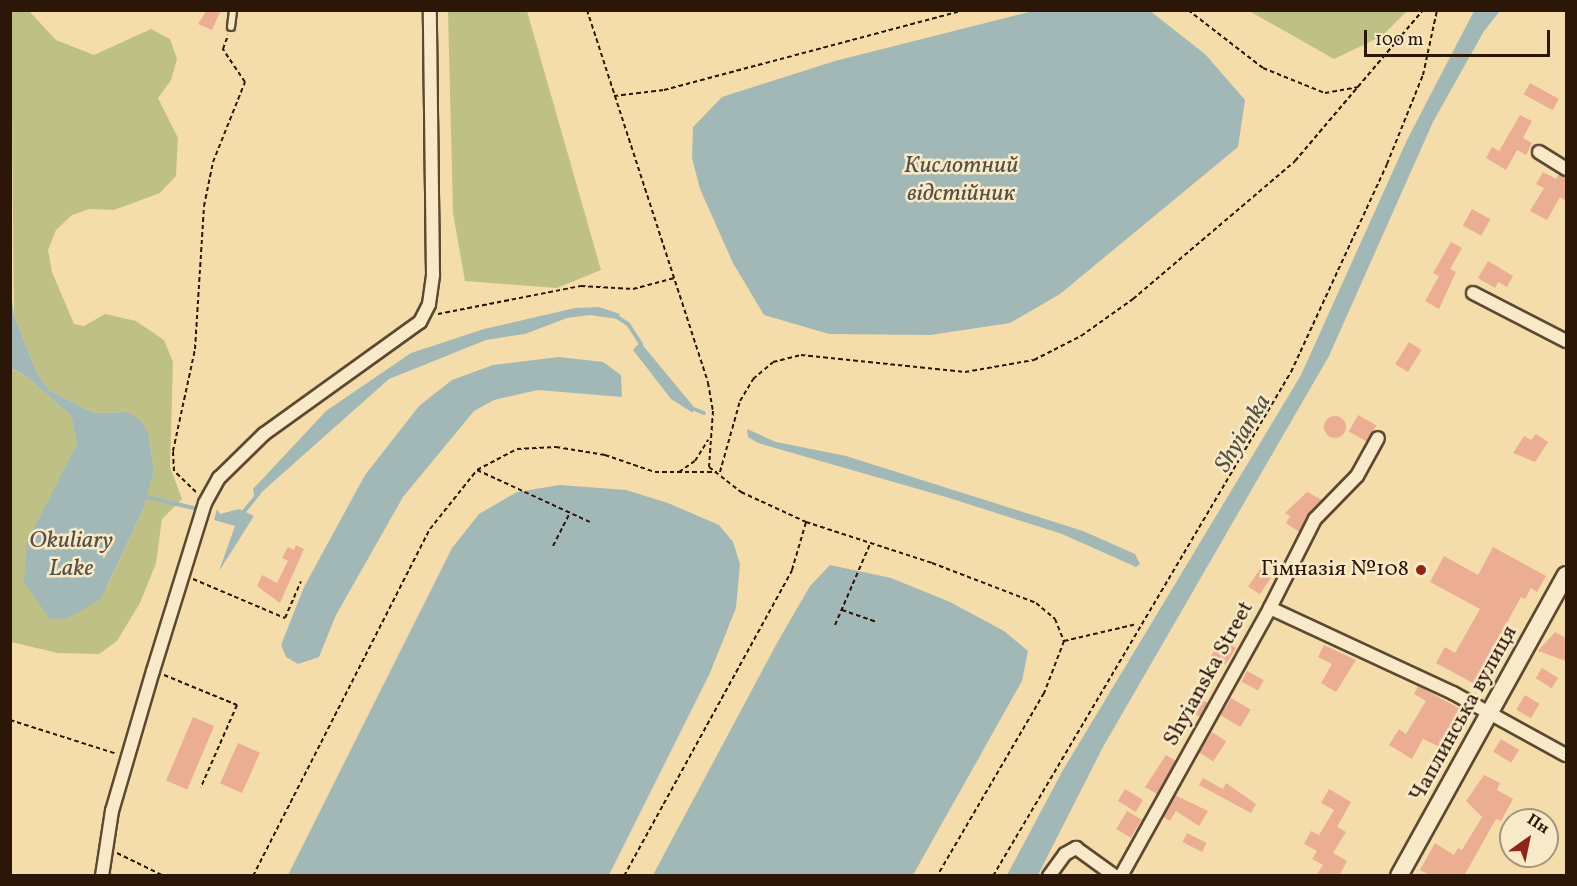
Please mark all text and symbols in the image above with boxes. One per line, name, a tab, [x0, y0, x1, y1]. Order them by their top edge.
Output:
scale bar	[1367, 18, 1553, 56]
text: 100 m	[1375, 28, 1424, 53]
water label: Кислотний відстійник	[904, 153, 1018, 209]
water label: Shyianka	[1210, 390, 1278, 478]
water label: Okuliary Lake	[29, 528, 113, 584]
place label: Гімназія №108	[1261, 557, 1409, 583]
marker: Гімназія №108	[1414, 563, 1428, 577]
street label: Shyianska Street	[1158, 597, 1260, 751]
street label: Чаплинська вулиця	[1405, 621, 1523, 807]
north arrow	[1499, 808, 1559, 868]
text: Пн	[1522, 809, 1553, 840]

